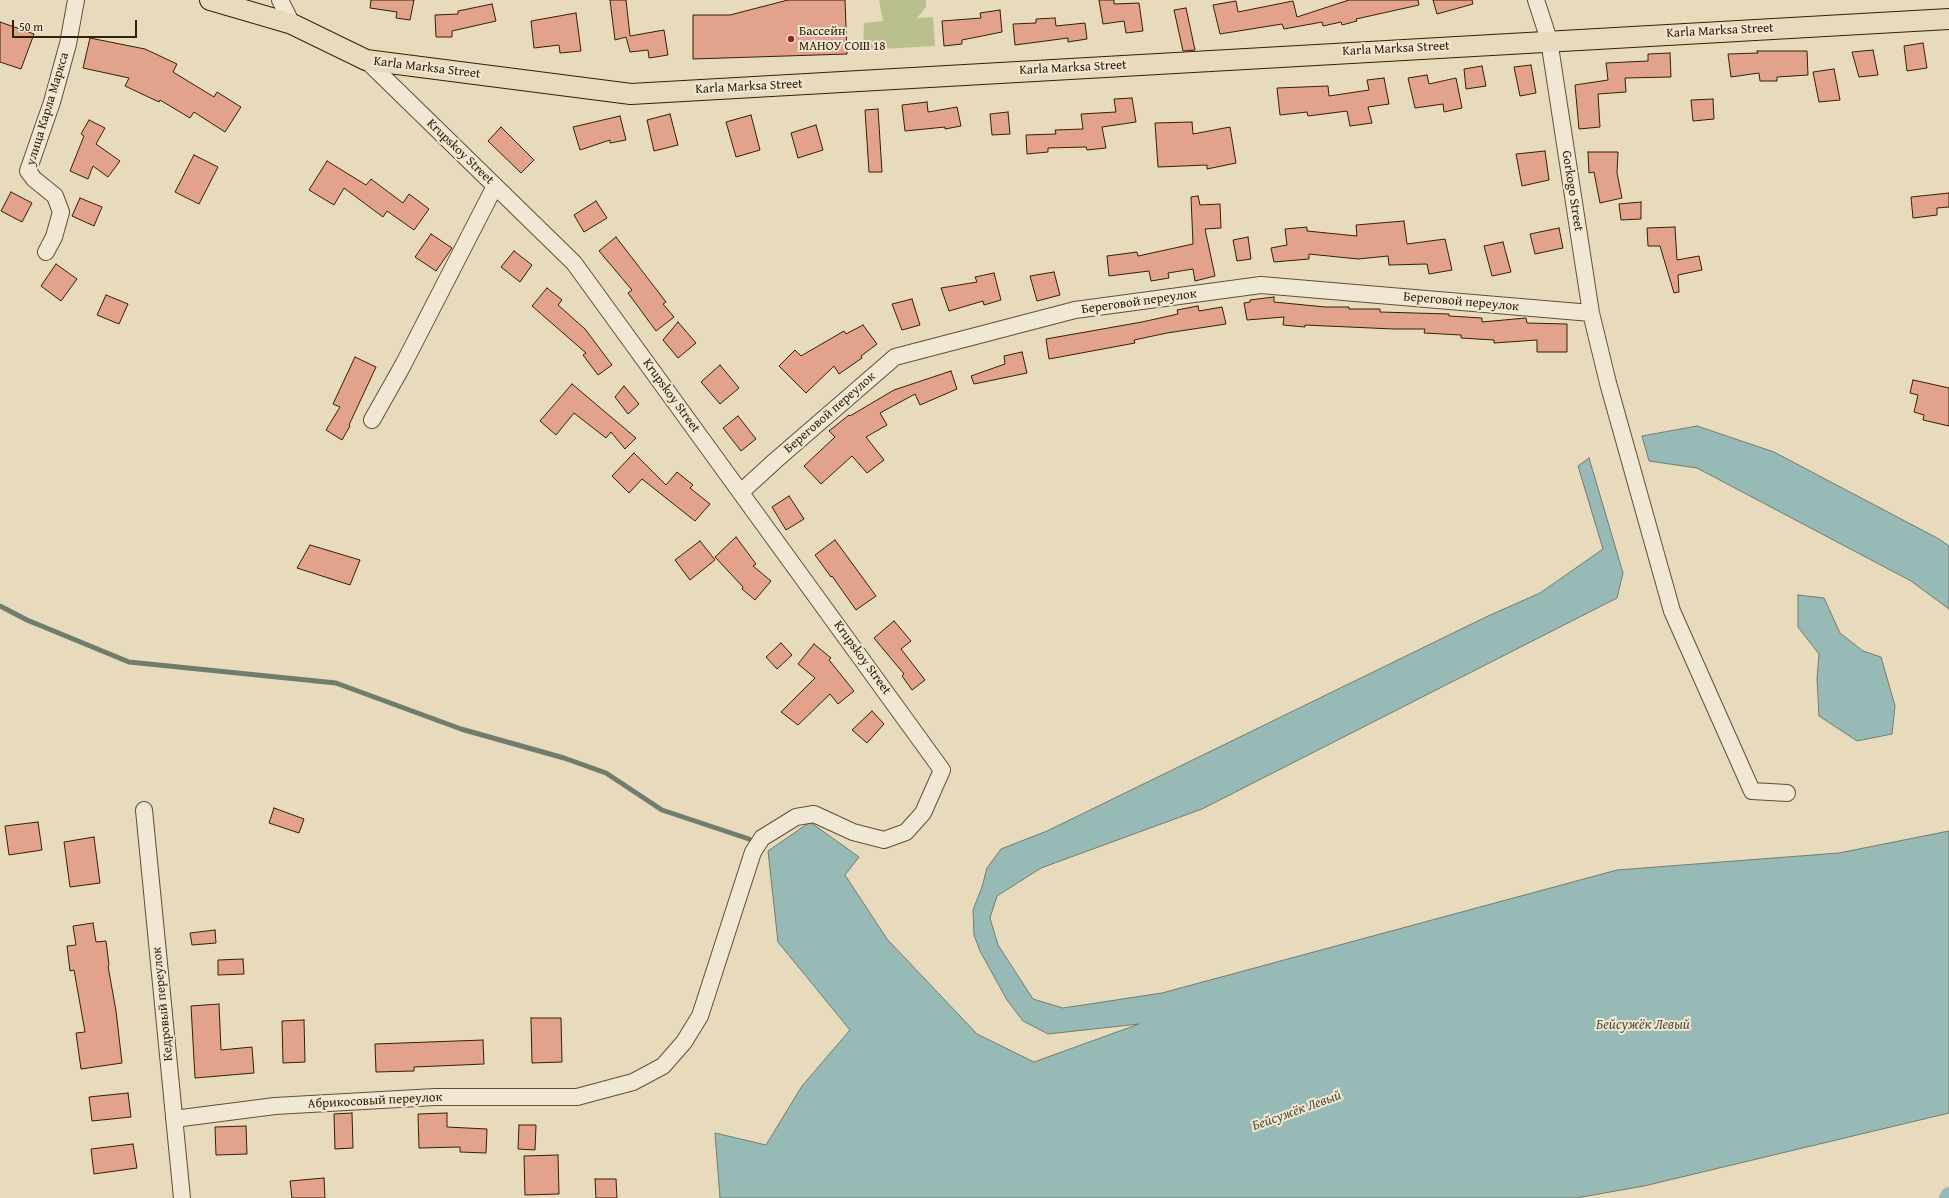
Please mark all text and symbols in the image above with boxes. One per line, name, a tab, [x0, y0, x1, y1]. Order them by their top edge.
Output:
scale bar	[14, 12, 139, 38]
text: 50 m	[19, 18, 43, 35]
street label: Karla Marksa Street	[1666, 20, 1774, 42]
place label: Бассейн МАНОУ СОШ 18	[799, 24, 886, 55]
marker: Бассейн МАНОУ СОШ 18	[786, 34, 796, 44]
street label: Karla Marksa Street	[1342, 38, 1450, 60]
street label: улица Карла Маркса	[23, 51, 73, 167]
street label: Karla Marksa Street	[373, 54, 481, 82]
street label: Karla Marksa Street	[1019, 57, 1127, 79]
street label: Karla Marksa Street	[695, 76, 803, 98]
street label: Krupskoy Street	[423, 116, 497, 188]
street label: Gorkogo Street	[1558, 150, 1586, 232]
street label: Береговой переулок	[1080, 286, 1198, 318]
street label: Береговой переулок	[1403, 289, 1519, 315]
street label: Krupskoy Street	[639, 356, 703, 436]
street label: Береговой переулок	[781, 369, 879, 457]
street label: Krupskoy Street	[830, 618, 894, 698]
street label: Кедровый переулок	[149, 946, 177, 1062]
water label: Бейсужёк Левый	[1596, 1017, 1690, 1033]
water label: Бейсужёк Левый	[1250, 1087, 1344, 1135]
street label: Абрикосовый переулок	[307, 1090, 443, 1112]

